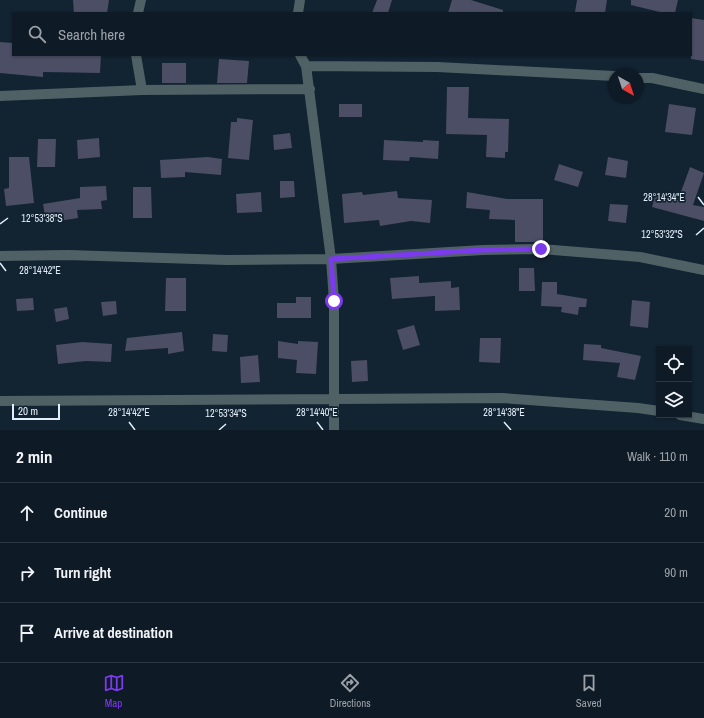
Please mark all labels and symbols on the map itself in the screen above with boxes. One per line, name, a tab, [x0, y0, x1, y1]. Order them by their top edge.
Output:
north arrow	[608, 68, 644, 104]
text: 28°14'34"E	[643, 191, 685, 204]
text: 12°53'38"S	[21, 212, 63, 225]
text: 12°53'32"S	[641, 228, 683, 241]
route end	[532, 240, 550, 258]
text: 28°14'42"E	[19, 264, 61, 277]
route start	[325, 292, 343, 310]
scale bar	[12, 402, 60, 421]
text: 28°14'42"E	[108, 406, 150, 419]
text: 28°14'40"E	[296, 406, 338, 419]
text: 28°14'38"E	[483, 406, 525, 419]
text: 12°53'34"S	[205, 407, 247, 420]

